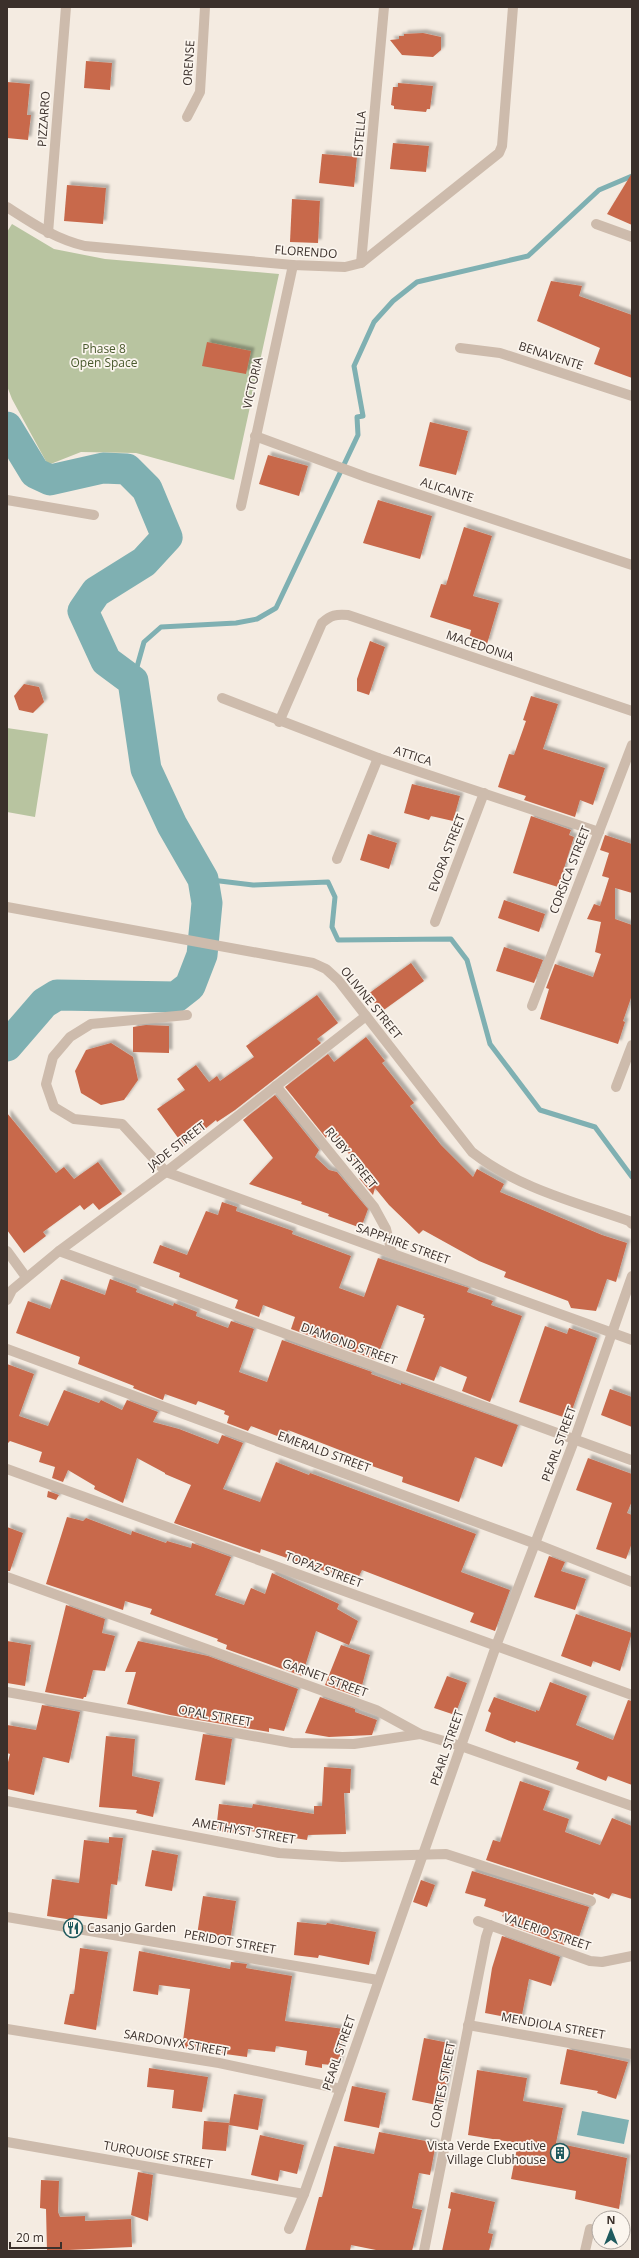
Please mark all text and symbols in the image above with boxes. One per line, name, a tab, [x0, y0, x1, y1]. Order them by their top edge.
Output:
street label: ORENSE	[178, 40, 199, 86]
street label: PIZZARRO	[33, 90, 54, 148]
street label: ESTELLA	[349, 110, 370, 158]
street label: FLORENDO	[274, 241, 338, 262]
street label: BENAVENTE	[517, 337, 586, 374]
park label: Phase 8 Open Space	[71, 340, 138, 371]
street label: VICTORIA	[238, 355, 267, 410]
street label: ALICANTE	[419, 473, 476, 506]
street label: MACEDONIA	[444, 626, 517, 665]
street label: ATTICA	[392, 741, 435, 770]
street label: EVORA STREET	[424, 811, 469, 894]
street label: CORSICA STREET	[545, 823, 594, 916]
street label: OLIVINE STREET	[337, 963, 406, 1043]
street label: JADE STREET	[143, 1117, 210, 1174]
street label: RUBY STREET	[321, 1123, 382, 1192]
street label: SAPPHIRE STREET	[354, 1219, 453, 1269]
street label: DIAMOND STREET	[299, 1318, 400, 1369]
street label: PEARL STREET	[537, 1404, 580, 1484]
street label: EMERALD STREET	[275, 1427, 373, 1476]
street label: TOPAZ STREET	[283, 1548, 366, 1592]
street label: GARNET STREET	[280, 1654, 371, 1701]
street label: OPAL STREET	[177, 1701, 253, 1730]
street label: PEARL STREET	[426, 1707, 468, 1788]
street label: AMETHYST STREET	[191, 1813, 297, 1848]
street label: VALERIO STREET	[501, 1909, 594, 1955]
restaurant icon: Casanjo Garden	[62, 1917, 84, 1939]
place label: Casanjo Garden	[87, 1919, 176, 1936]
street label: PERIDOT STREET	[183, 1925, 278, 1958]
street label: MENDIOLA STREET	[500, 2008, 607, 2043]
street label: PEARL STREET	[318, 2012, 360, 2093]
street label: SARDONYX STREET	[122, 2025, 230, 2060]
street label: CORTES STREET	[426, 2040, 459, 2130]
street label: TURQUOISE STREET	[102, 2137, 214, 2173]
place label: Vista Verde Executive Village Clubhouse	[427, 2137, 546, 2168]
building icon: Vista Verde Executive Village Clubhouse	[549, 2142, 571, 2164]
north arrow	[591, 2210, 631, 2250]
text: N	[607, 2212, 615, 2227]
scale bar	[10, 2224, 61, 2250]
text: 20 m	[16, 2229, 44, 2246]

